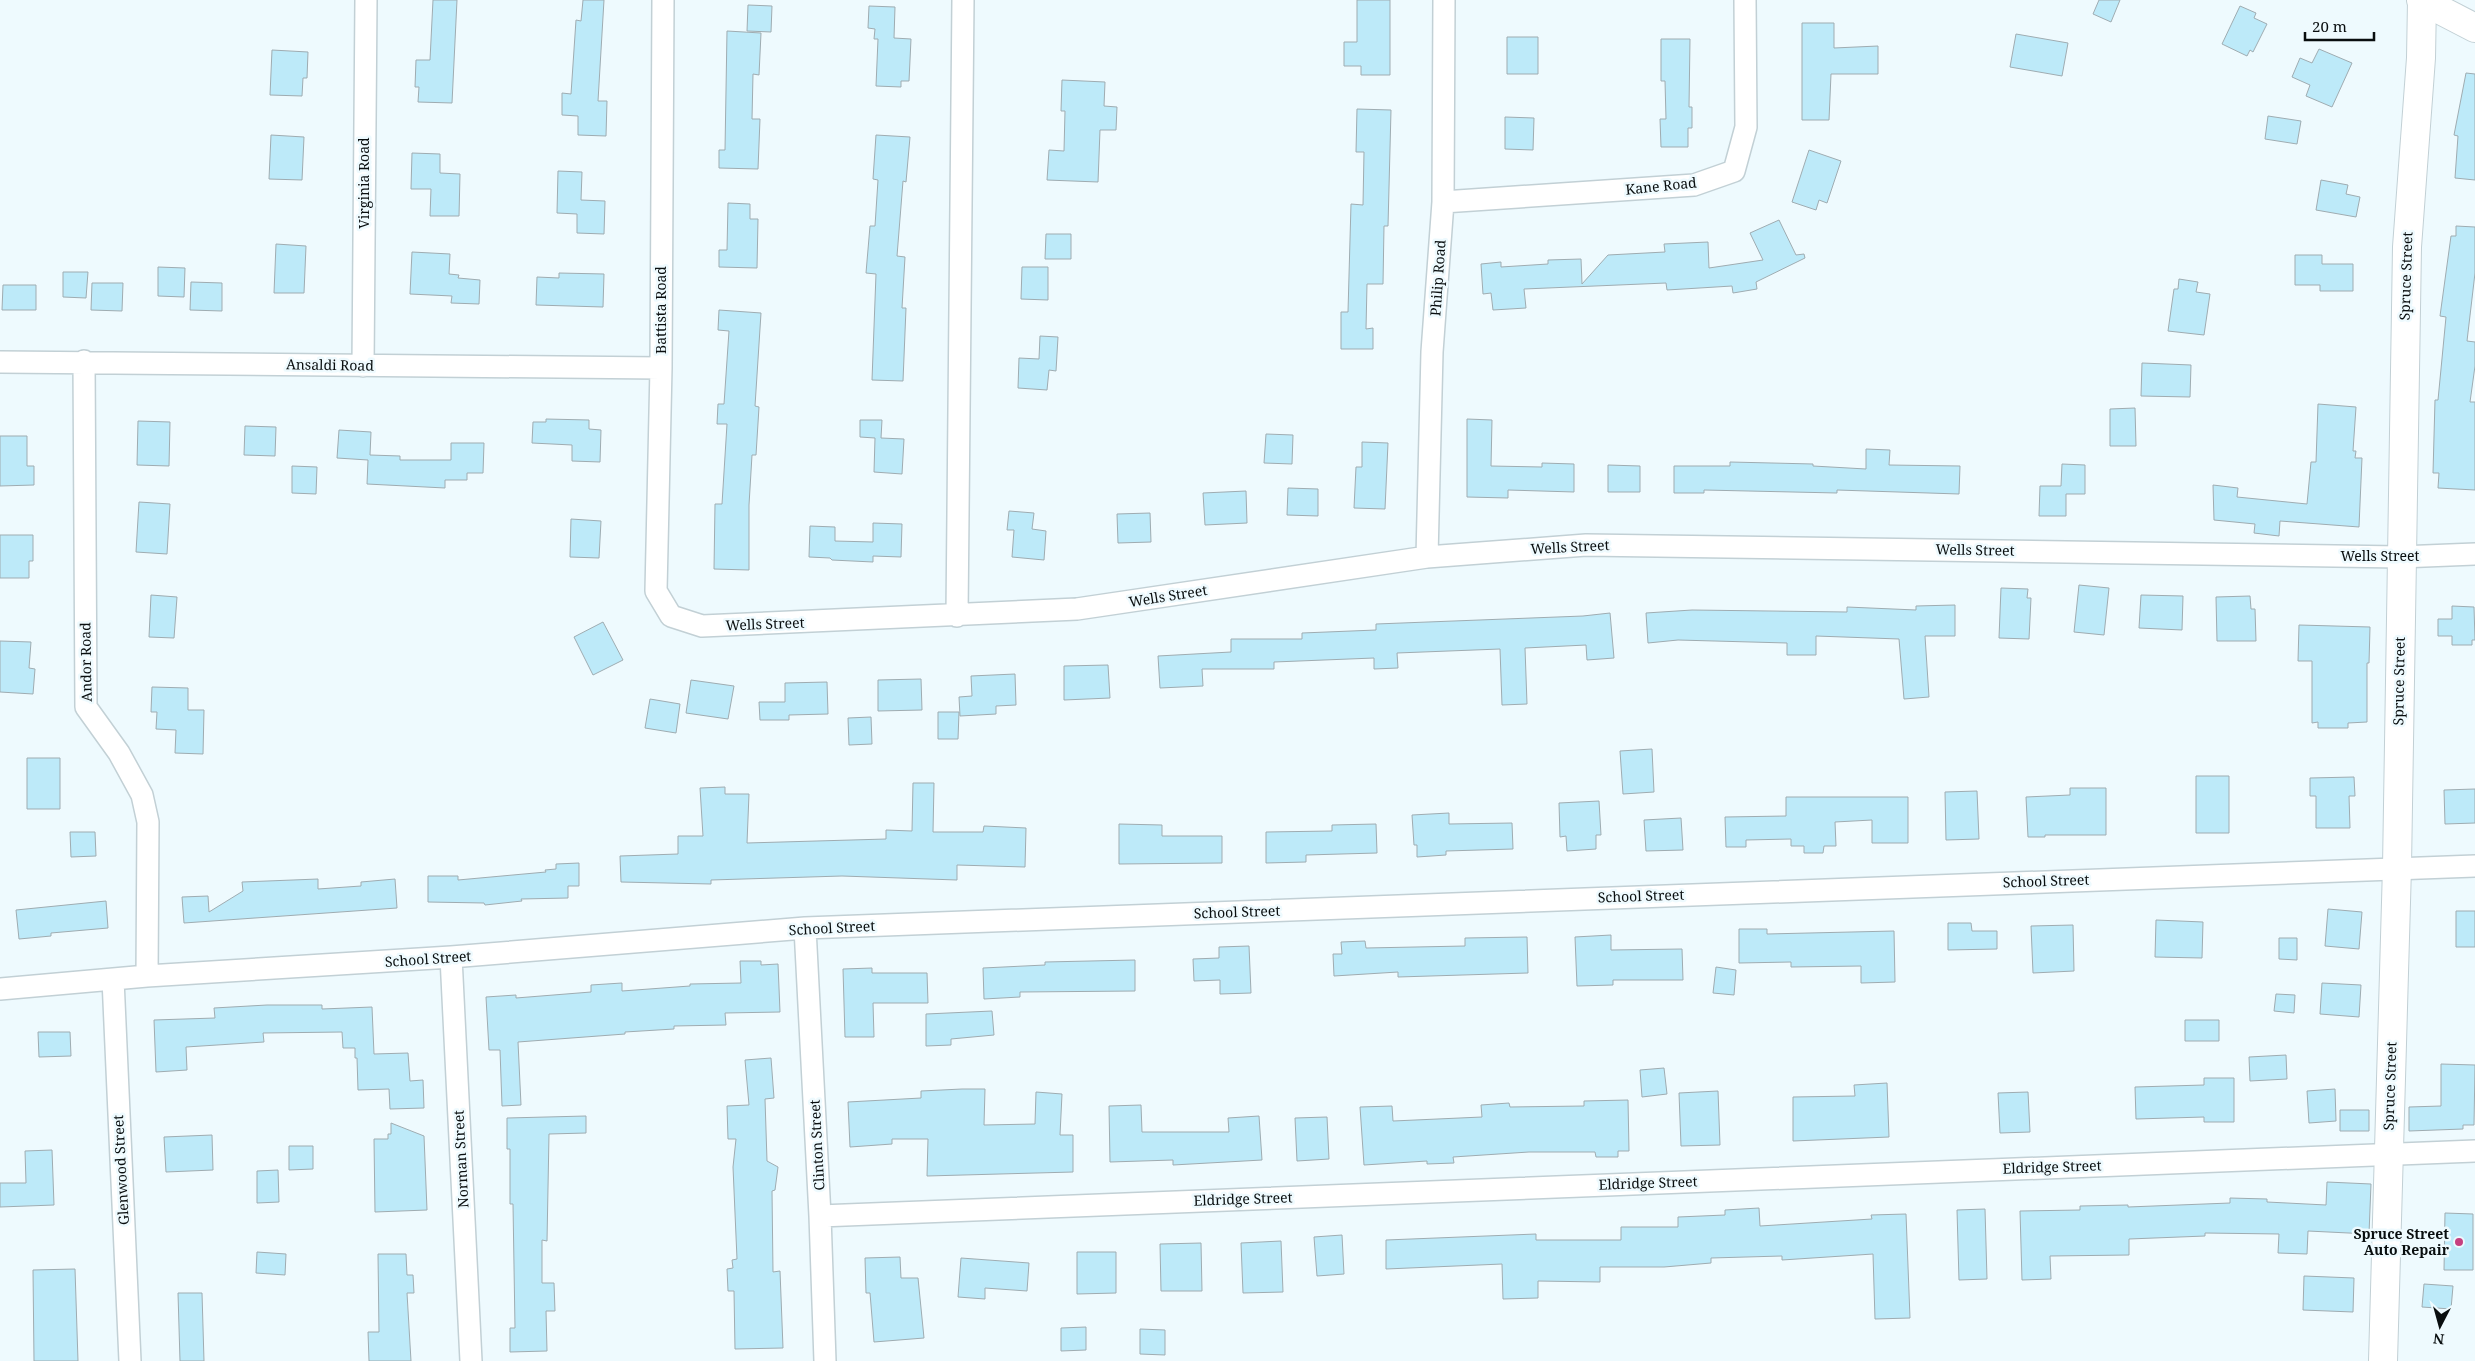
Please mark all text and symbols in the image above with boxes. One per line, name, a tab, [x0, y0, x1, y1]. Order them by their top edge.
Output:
scale bar	[2305, 10, 2374, 42]
text: 20 m	[2312, 16, 2347, 36]
street label: Virginia Road	[354, 137, 373, 229]
street label: Kane Road	[1624, 172, 1698, 199]
street label: Spruce Street	[2394, 231, 2417, 321]
street label: Philip Road	[1425, 239, 1450, 317]
street label: Battista Road	[651, 266, 670, 354]
street label: Ansaldi Road	[286, 354, 375, 375]
street label: Wells Street	[1530, 535, 1610, 558]
street label: Wells Street	[1935, 539, 2015, 560]
street label: Wells Street	[2341, 546, 2420, 565]
street label: Wells Street	[1127, 580, 1208, 611]
street label: Wells Street	[725, 613, 805, 634]
street label: Andor Road	[75, 622, 96, 702]
street label: Spruce Street	[2388, 636, 2409, 726]
street label: School Street	[2002, 869, 2090, 892]
street label: School Street	[1597, 884, 1685, 907]
street label: School Street	[1193, 900, 1281, 923]
street label: School Street	[788, 916, 876, 939]
street label: School Street	[384, 946, 472, 971]
street label: Spruce Street	[2378, 1041, 2401, 1131]
street label: Clinton Street	[805, 1099, 828, 1191]
street label: Norman Street	[448, 1109, 473, 1209]
street label: Glenwood Street	[108, 1114, 133, 1226]
street label: Eldridge Street	[2002, 1155, 2102, 1178]
street label: Eldridge Street	[1598, 1171, 1698, 1194]
street label: Eldridge Street	[1193, 1187, 1293, 1210]
place label: Spruce Street Auto Repair	[2353, 1224, 2450, 1259]
marker: Spruce Street Auto Repair	[2453, 1236, 2465, 1248]
north arrow	[2415, 1301, 2465, 1351]
text: N	[2432, 1329, 2445, 1349]

